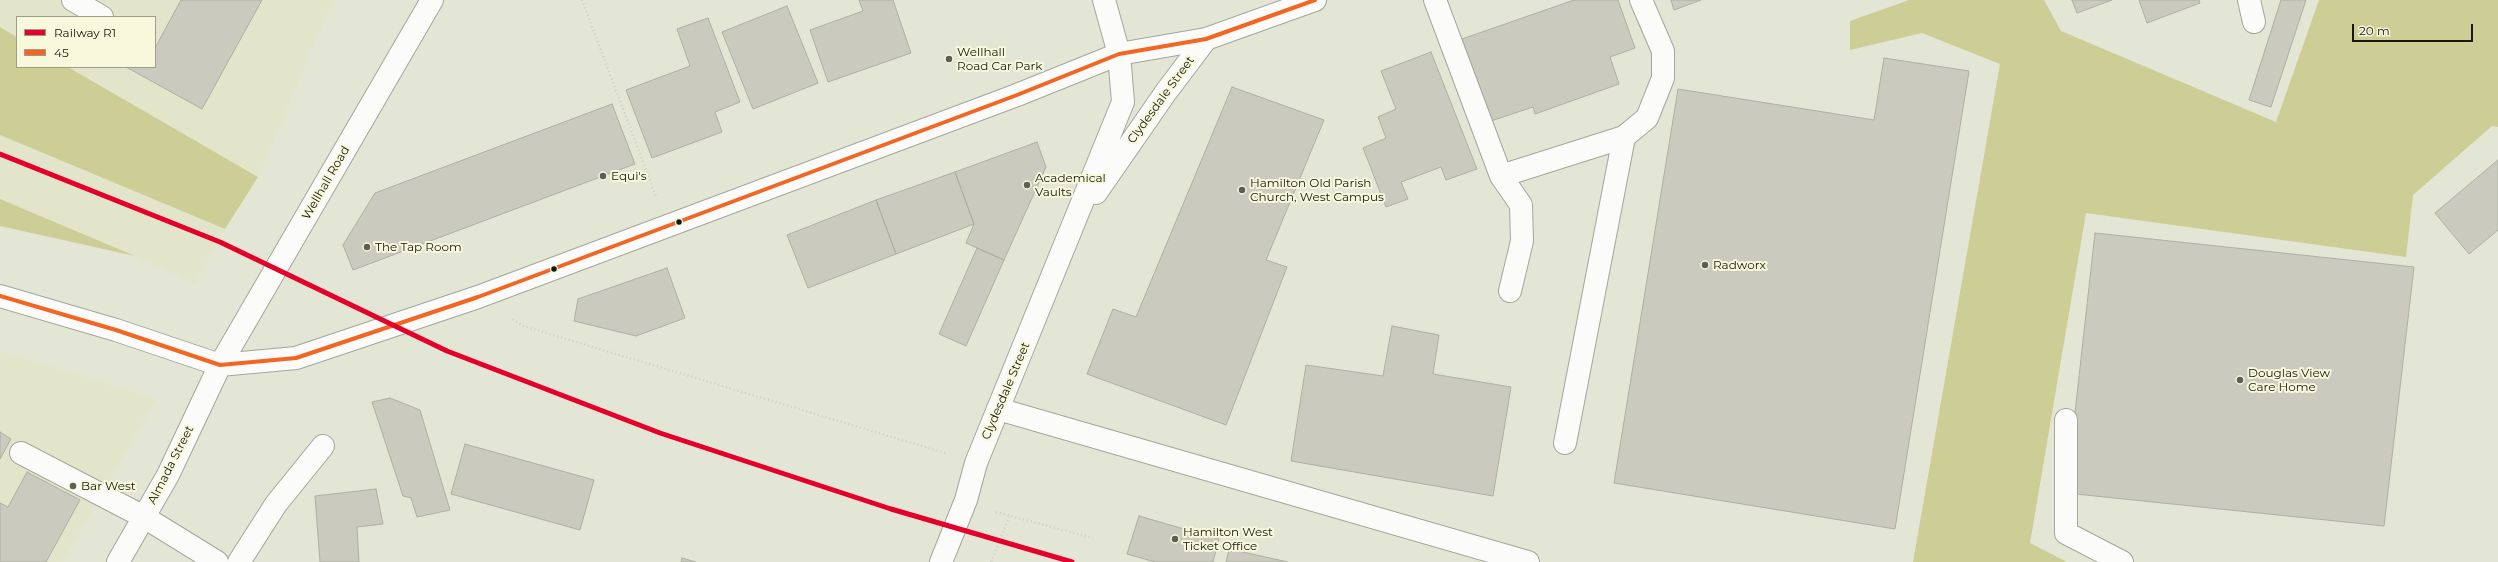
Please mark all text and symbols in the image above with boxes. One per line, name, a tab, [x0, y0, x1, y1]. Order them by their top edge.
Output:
legend	[16, 16, 156, 68]
scale bar	[2354, 16, 2475, 42]
text: 20 m	[2359, 23, 2390, 38]
text: Railway R1	[54, 25, 116, 40]
text: 45	[54, 45, 69, 60]
place label: Wellhall Road Car Park	[957, 45, 1042, 73]
marker: Wellhall Road Car Park	[944, 54, 954, 64]
street label: Clydesdale Street	[1125, 54, 1197, 146]
street label: Wellhall Road	[299, 144, 353, 222]
place label: Equi's	[611, 169, 647, 183]
marker: Equi's	[598, 171, 608, 181]
place label: Academical Vaults	[1035, 171, 1106, 199]
place label: Hamilton Old Parish Church, West Campus	[1250, 176, 1384, 204]
marker: Academical Vaults	[1022, 180, 1032, 190]
marker: Hamilton Old Parish Church, West Campus	[1237, 185, 1247, 195]
unlabelled marker	[674, 217, 684, 227]
place label: The Tap Room	[375, 240, 462, 254]
marker: The Tap Room	[362, 242, 372, 252]
place label: Radworx	[1713, 258, 1766, 272]
marker: Radworx	[1700, 260, 1710, 270]
unlabelled marker	[549, 264, 559, 274]
street label: Clydesdale Street	[979, 340, 1033, 442]
place label: Douglas View Care Home	[2248, 366, 2330, 394]
marker: Douglas View Care Home	[2235, 375, 2245, 385]
street label: Almada Street	[145, 423, 197, 507]
place label: Bar West	[81, 479, 136, 493]
marker: Bar West	[68, 481, 78, 491]
place label: Hamilton West Ticket Office	[1183, 525, 1273, 553]
marker: Hamilton West Ticket Office	[1170, 534, 1180, 544]

